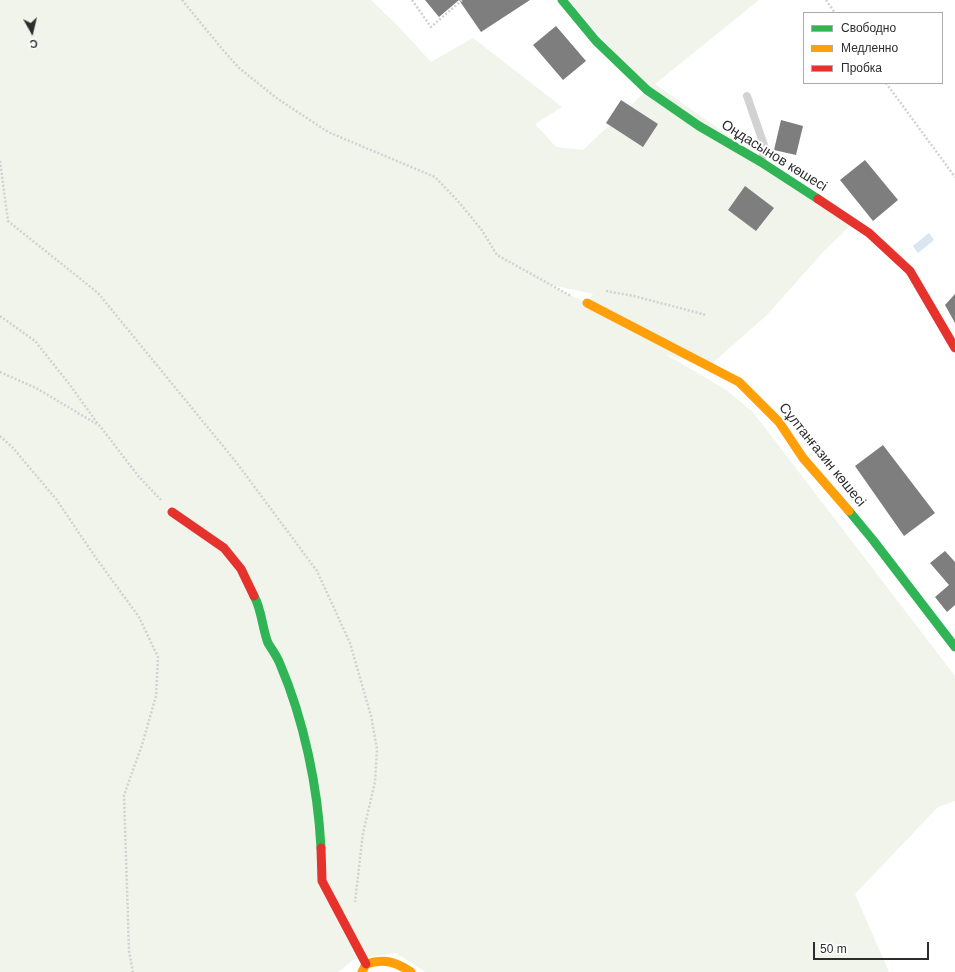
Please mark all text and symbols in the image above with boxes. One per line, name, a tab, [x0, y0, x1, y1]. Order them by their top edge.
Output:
north arrow	[12, 12, 52, 52]
legend	[803, 12, 943, 84]
text: Свободно	[841, 21, 896, 35]
text: С	[29, 37, 38, 50]
text: Медленно	[841, 41, 898, 55]
text: Пробка	[841, 61, 882, 75]
street label: Оңдасынов көшесі	[718, 117, 830, 195]
street label: Сұлтанғазин көшесі	[775, 400, 869, 510]
scale bar	[815, 934, 931, 960]
text: 50 m	[820, 942, 847, 956]

